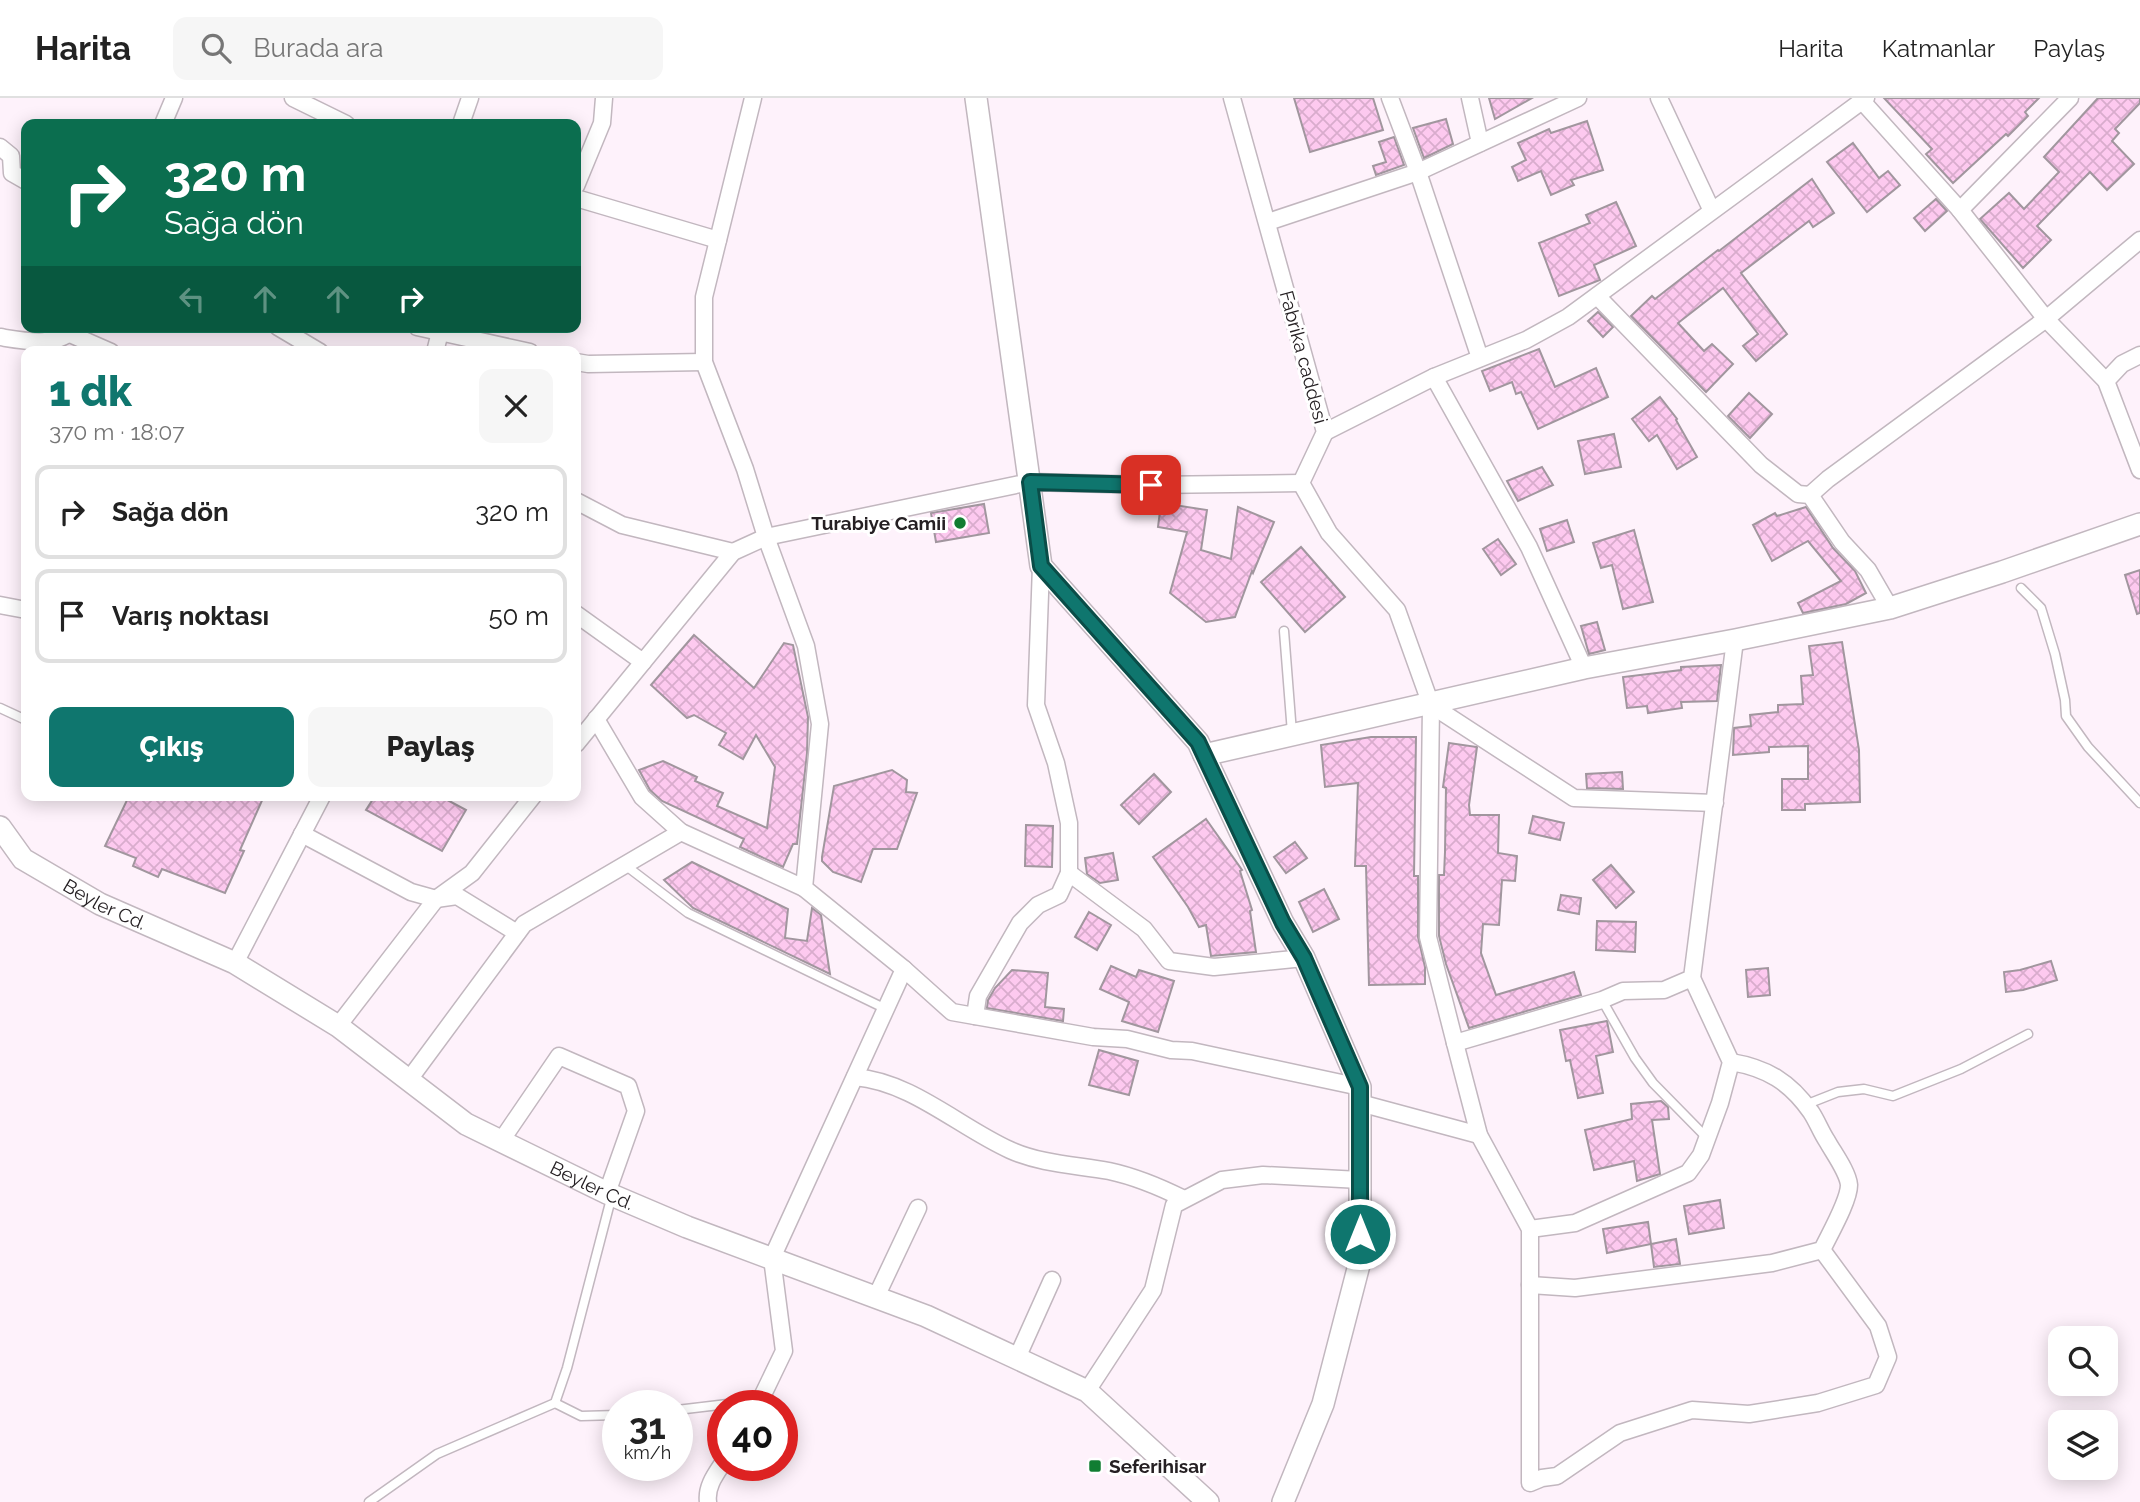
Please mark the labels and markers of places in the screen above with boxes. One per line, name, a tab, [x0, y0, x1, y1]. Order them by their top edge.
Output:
pin	[1121, 455, 1181, 515]
place label: Turabiye Camii	[811, 512, 946, 534]
marker: Turabiye Camii	[952, 515, 968, 531]
place label: Seferihisar	[1109, 1455, 1207, 1477]
marker: Seferihisar	[1087, 1458, 1103, 1474]

